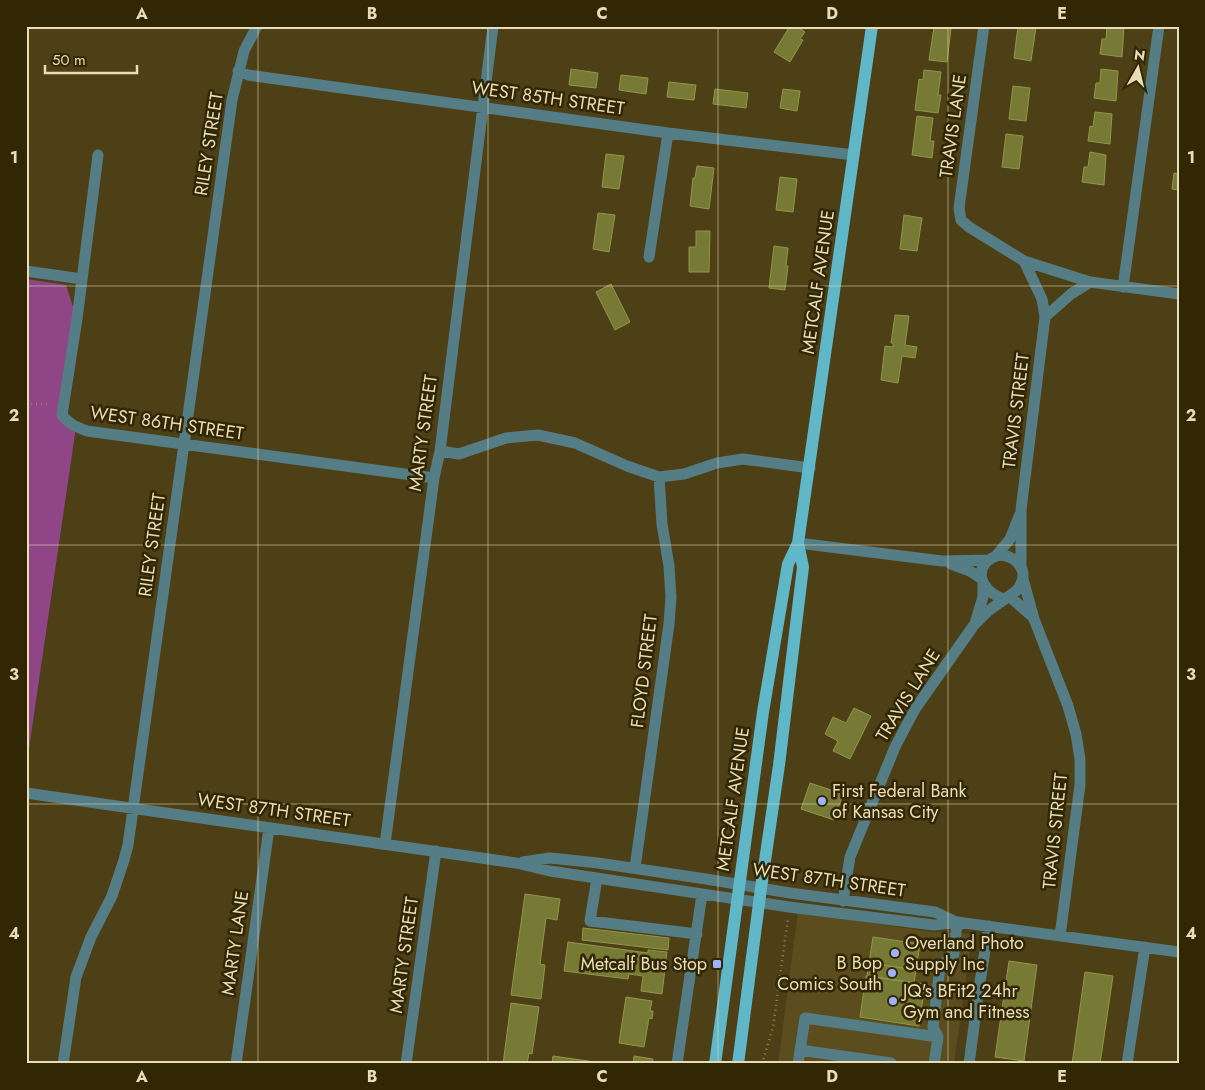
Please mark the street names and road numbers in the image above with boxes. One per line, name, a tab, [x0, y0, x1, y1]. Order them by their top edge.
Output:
street label: TRAVIS LANE	[933, 72, 973, 180]
street label: WEST 85TH STREET	[470, 74, 627, 122]
street label: RILEY STREET	[188, 90, 230, 198]
street label: METCALF AVENUE	[795, 208, 841, 356]
street label: TRAVIS STREET	[996, 351, 1036, 470]
street label: MARTY STREET	[402, 372, 444, 493]
street label: WEST 86TH STREET	[89, 399, 246, 447]
street label: RILEY STREET	[132, 491, 172, 599]
street label: FLOYD STREET	[624, 612, 664, 729]
street label: TRAVIS LANE	[869, 644, 947, 746]
street label: METCALF AVENUE	[710, 725, 756, 873]
street label: TRAVIS STREET	[1036, 771, 1074, 890]
street label: WEST 87TH STREET	[196, 786, 353, 834]
street label: WEST 87TH STREET	[751, 856, 908, 904]
street label: MARTY LANE	[215, 889, 255, 997]
street label: MARTY STREET	[383, 894, 425, 1015]

